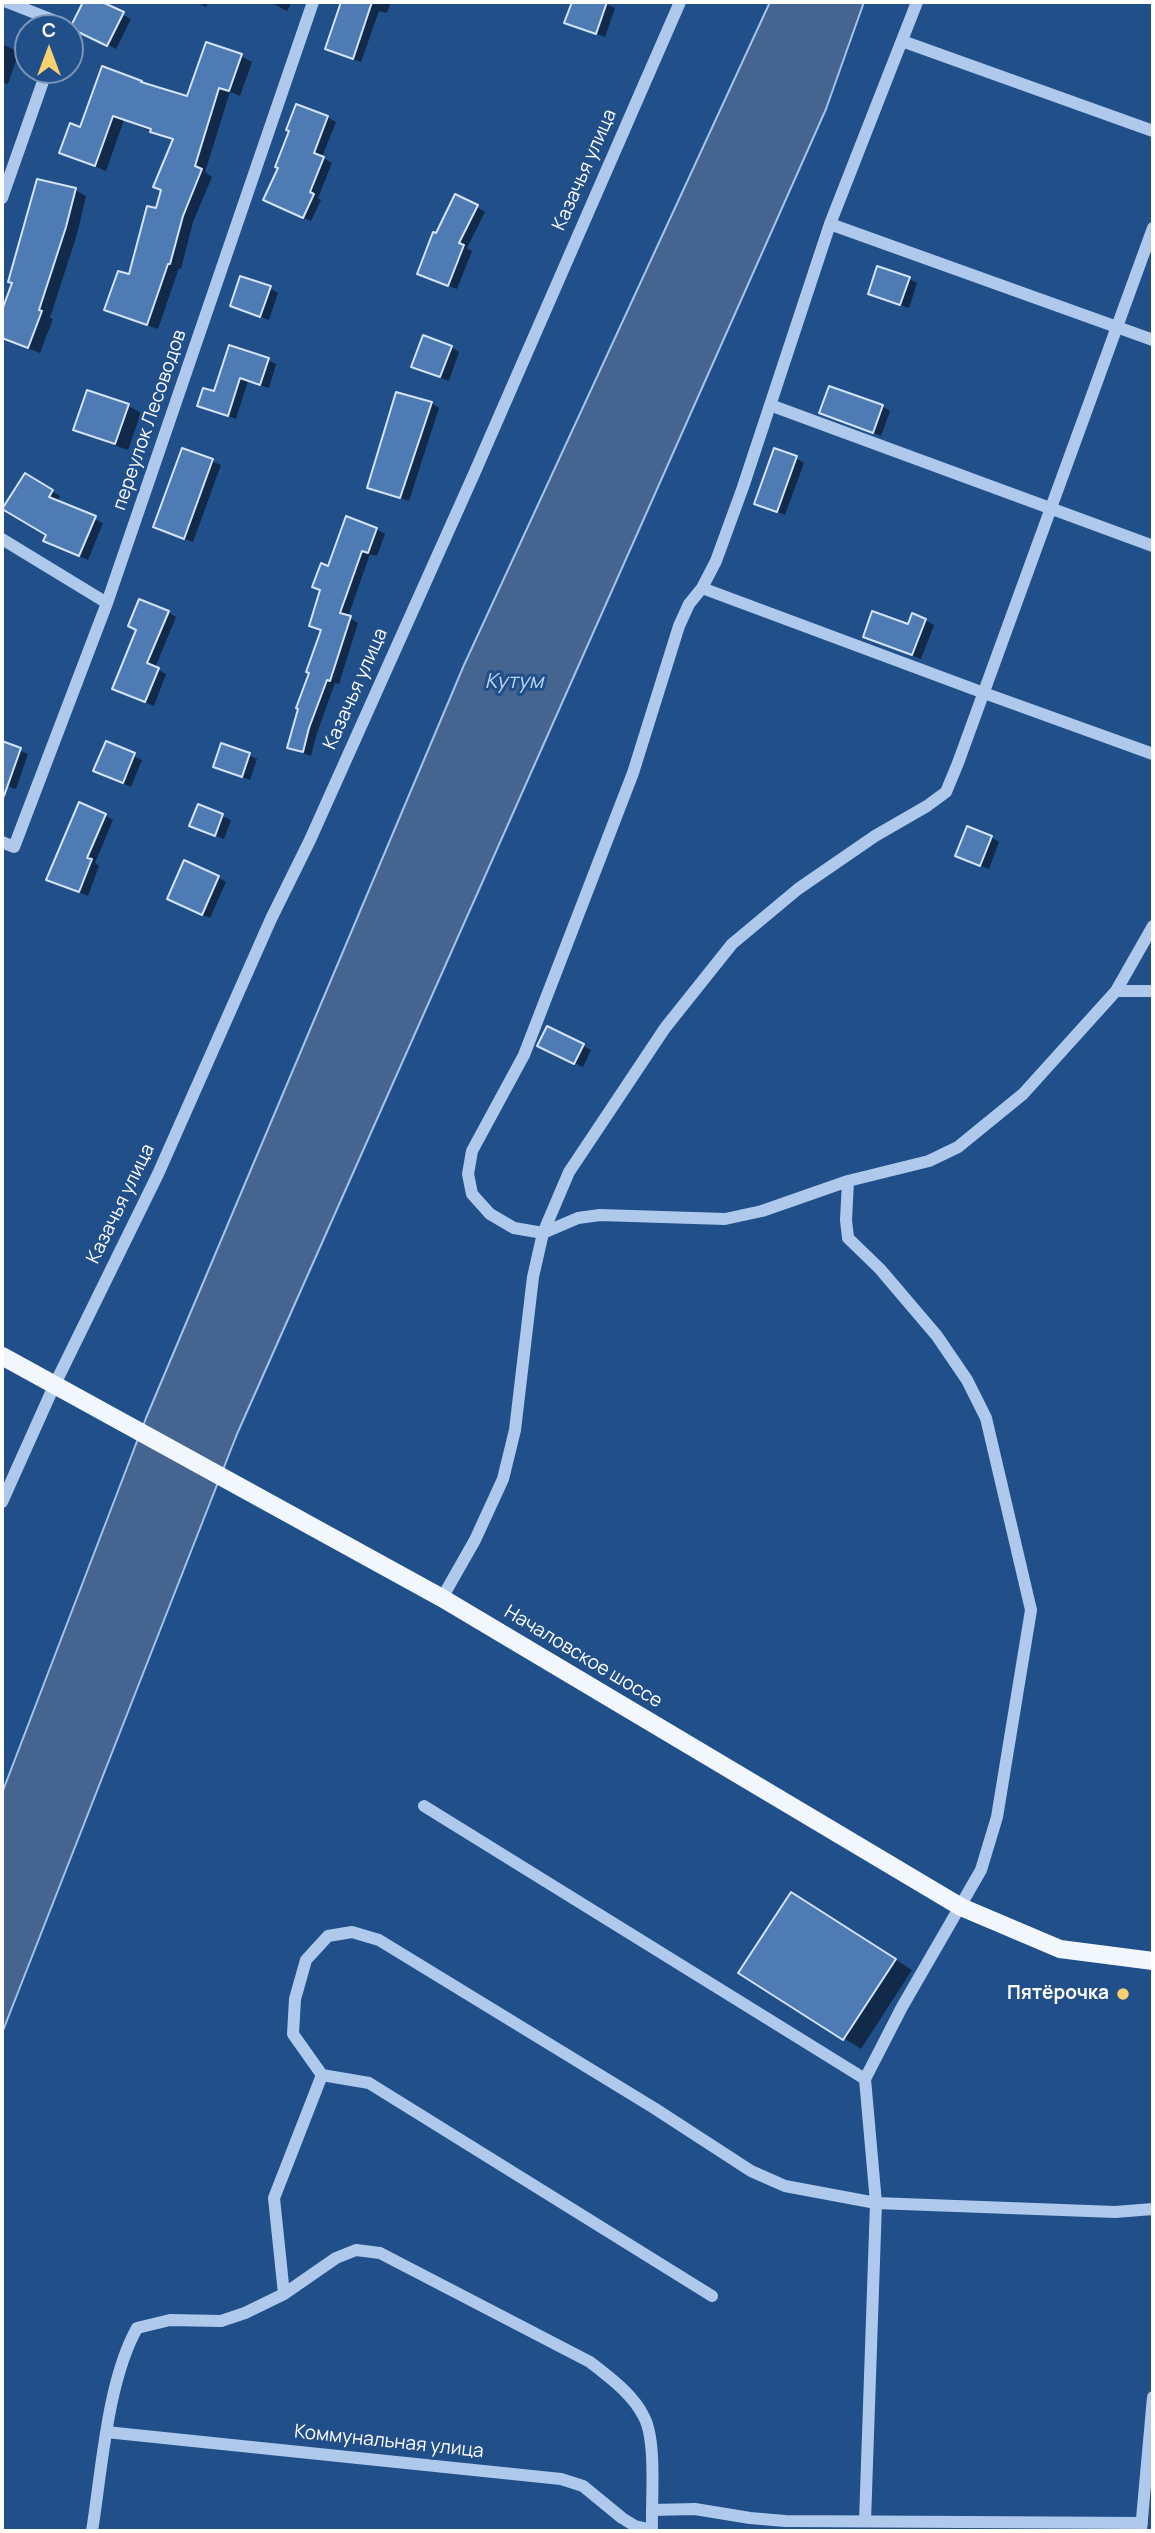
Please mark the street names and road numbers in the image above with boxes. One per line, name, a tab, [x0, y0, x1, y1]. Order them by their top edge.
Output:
street label: Казачья улица	[548, 106, 622, 234]
street label: переулок Лесоводов	[108, 327, 192, 513]
street label: Казачья улица	[319, 625, 393, 753]
street label: Казачья улица	[82, 1140, 160, 1268]
street label: Началовское шоссе	[500, 1601, 666, 1713]
street label: Коммунальная улица	[293, 2421, 485, 2463]

